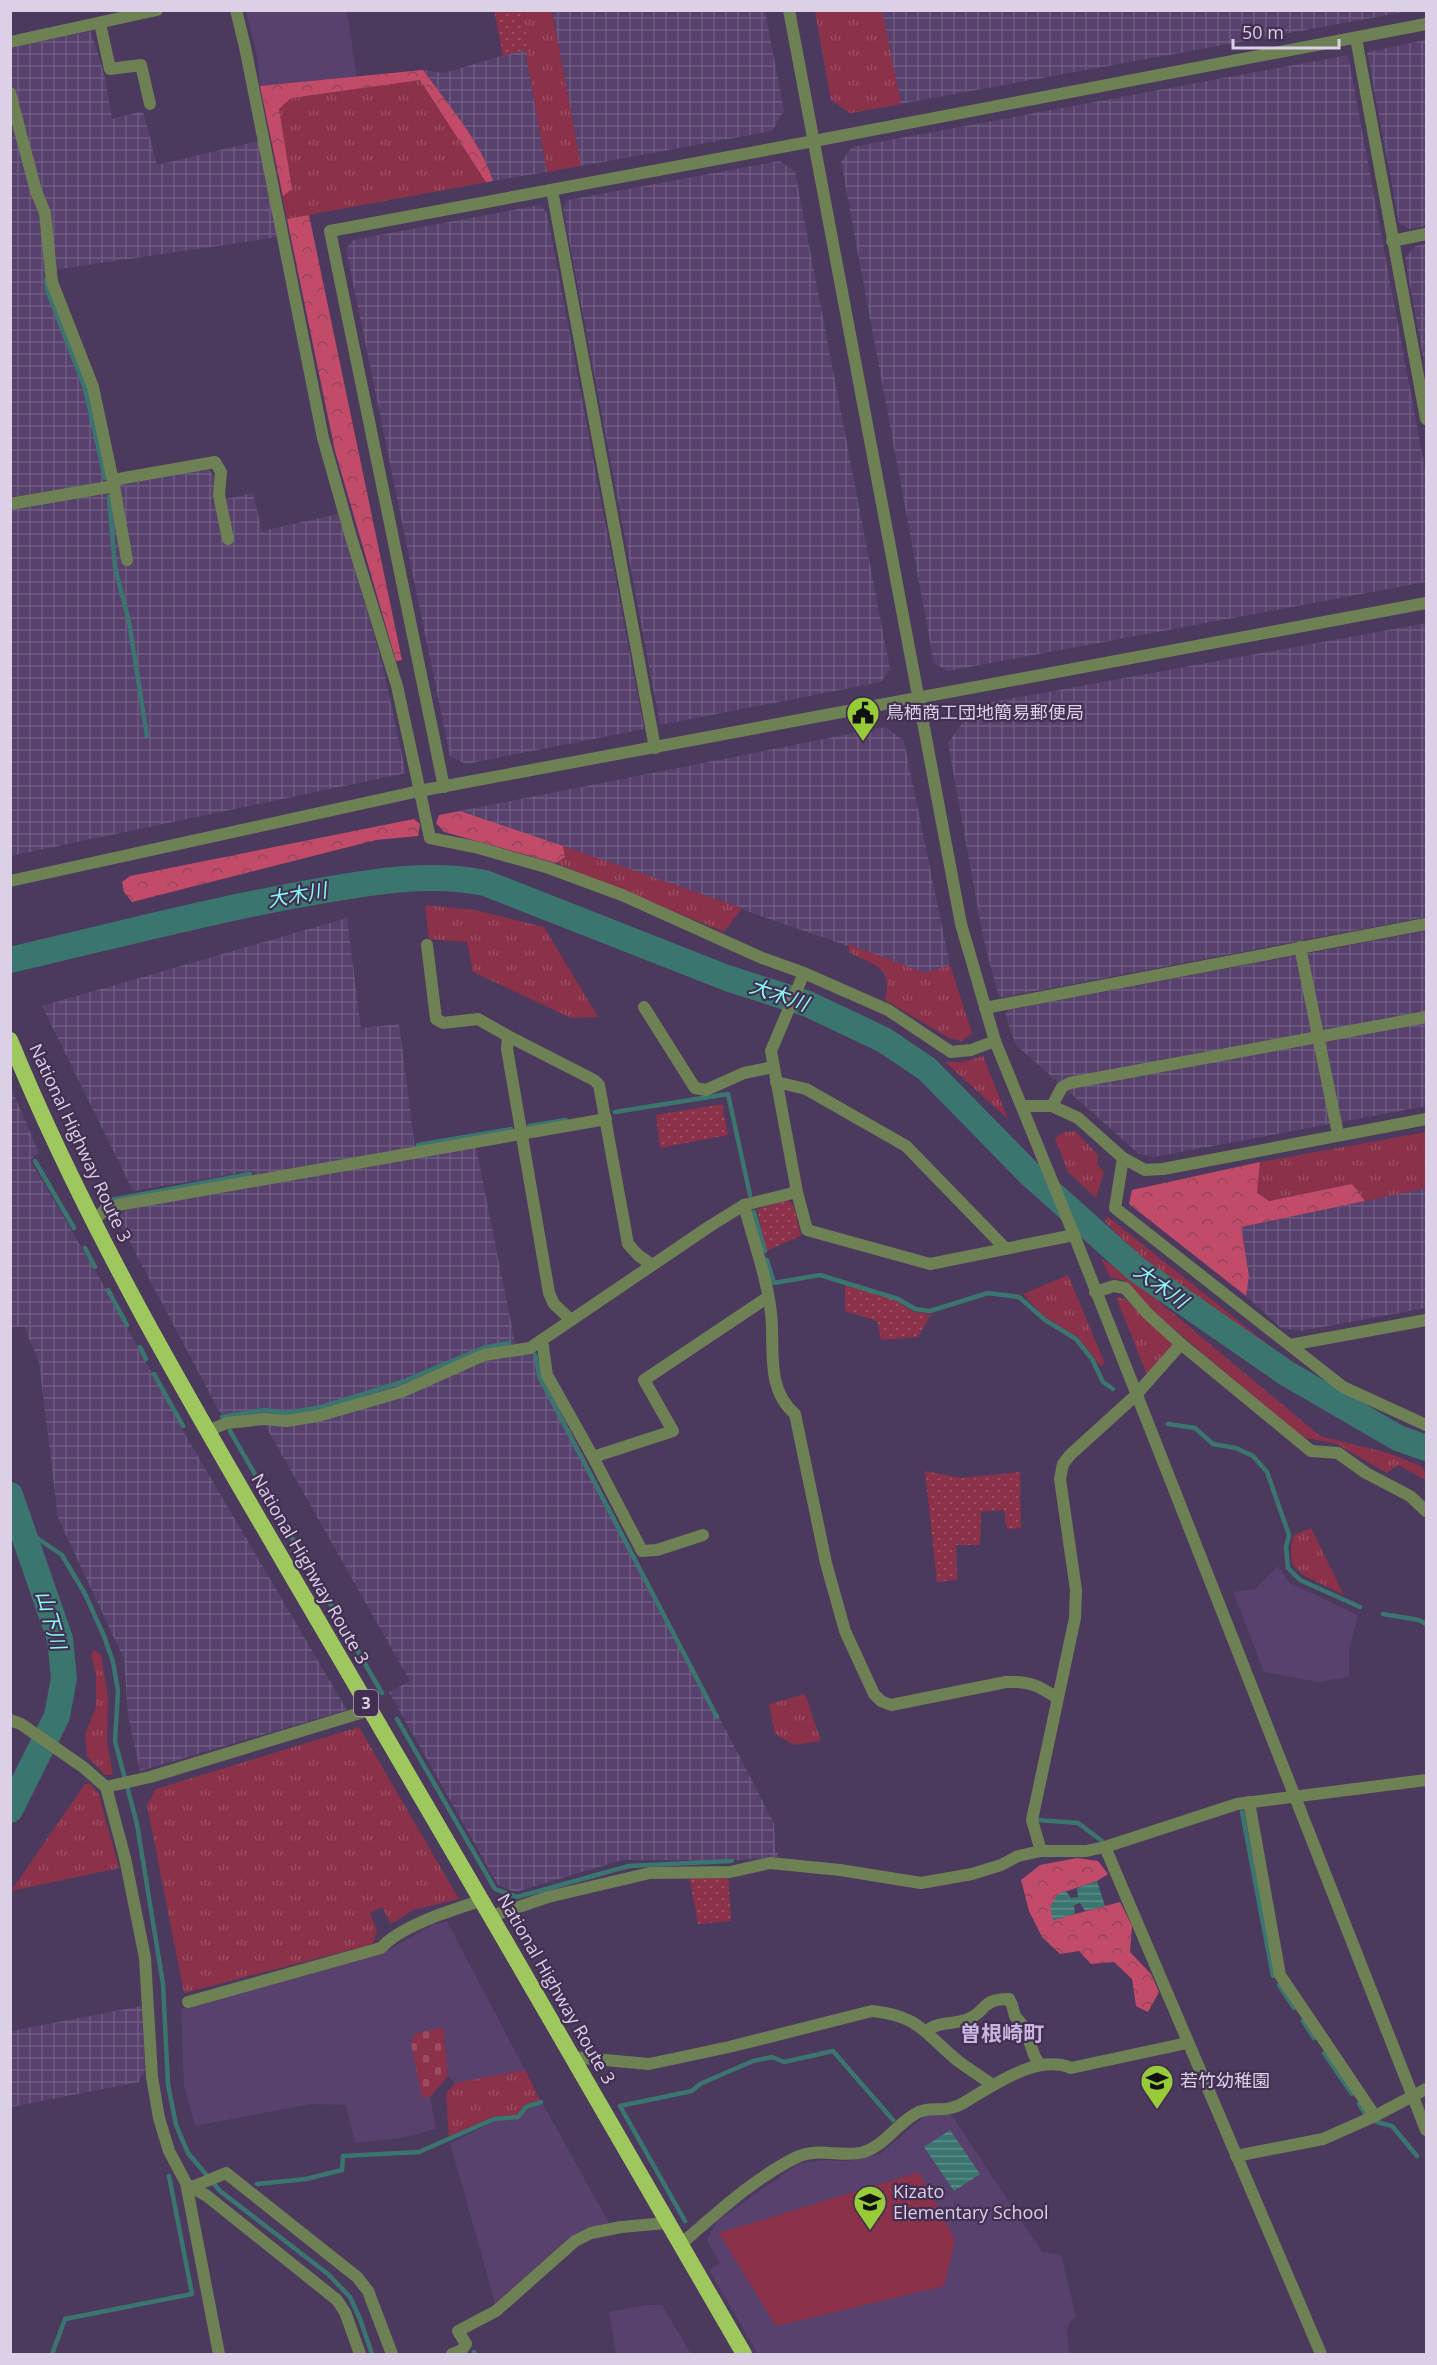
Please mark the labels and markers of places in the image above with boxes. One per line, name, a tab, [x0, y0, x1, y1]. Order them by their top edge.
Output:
public building icon: 鳥栖商工団地簡易郵便局	[845, 695, 881, 742]
place label: 鳥栖商工団地簡易郵便局	[886, 700, 1084, 724]
school or university icon: 若竹幼稚園	[1139, 2063, 1175, 2110]
place label: 若竹幼稚園	[1180, 2068, 1270, 2092]
place label: Kizato Elementary School	[893, 2179, 1049, 2224]
school or university icon: Kizato Elementary School	[852, 2184, 888, 2231]

